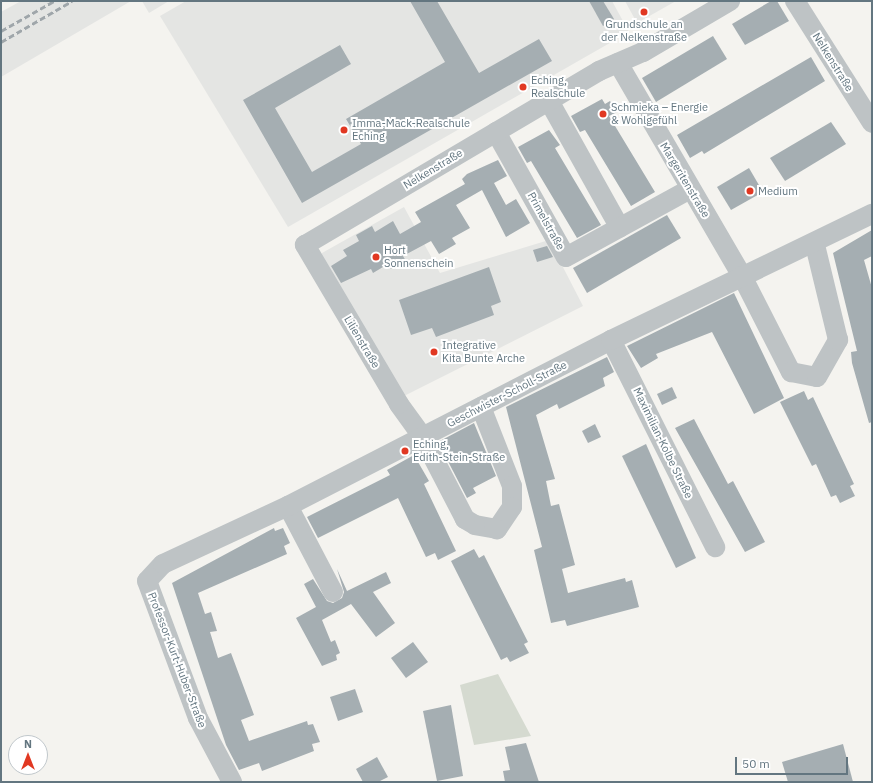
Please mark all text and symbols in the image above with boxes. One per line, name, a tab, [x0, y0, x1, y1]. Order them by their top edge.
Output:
marker: Grundschule an der Nelkenstraße	[639, 7, 649, 17]
place label: Grundschule an der Nelkenstraße	[601, 18, 687, 44]
street label: Nelkenstraße	[810, 30, 856, 94]
place label: Eching, Realschule	[531, 74, 585, 100]
marker: Eching, Realschule	[518, 82, 528, 92]
place label: Schmieka – Energie & Wohlgefühl	[611, 101, 708, 127]
marker: Schmieka – Energie & Wohlgefühl	[598, 109, 608, 119]
place label: Imma-Mack-Realschule Eching	[352, 117, 470, 143]
marker: Imma-Mack-Realschule Eching	[339, 125, 349, 135]
street label: Margeritenstraße	[657, 140, 713, 220]
street label: Nelkenstraße	[401, 146, 465, 192]
place label: Medium	[758, 184, 798, 198]
marker: Medium	[745, 186, 755, 196]
street label: Primelstraße	[525, 190, 567, 252]
place label: Hort Sonnenschein	[384, 244, 454, 270]
marker: Hort Sonnenschein	[371, 252, 381, 262]
street label: Lilienstraße	[341, 314, 383, 370]
place label: Integrative Kita Bunte Arche	[442, 339, 525, 365]
marker: Integrative Kita Bunte Arche	[429, 347, 439, 357]
street label: Geschwister-Scholl-Straße	[445, 358, 569, 430]
street label: Maximilian-Kolbe Straße	[630, 385, 696, 501]
place label: Eching, Edith-Stein-Straße	[413, 438, 505, 464]
marker: Eching, Edith-Stein-Straße	[400, 446, 410, 456]
street label: Professor-Kurt-Huber-Straße	[145, 590, 209, 730]
north arrow	[8, 735, 48, 775]
text: N	[24, 737, 32, 751]
scale bar	[737, 749, 850, 775]
text: 50 m	[742, 756, 770, 771]

